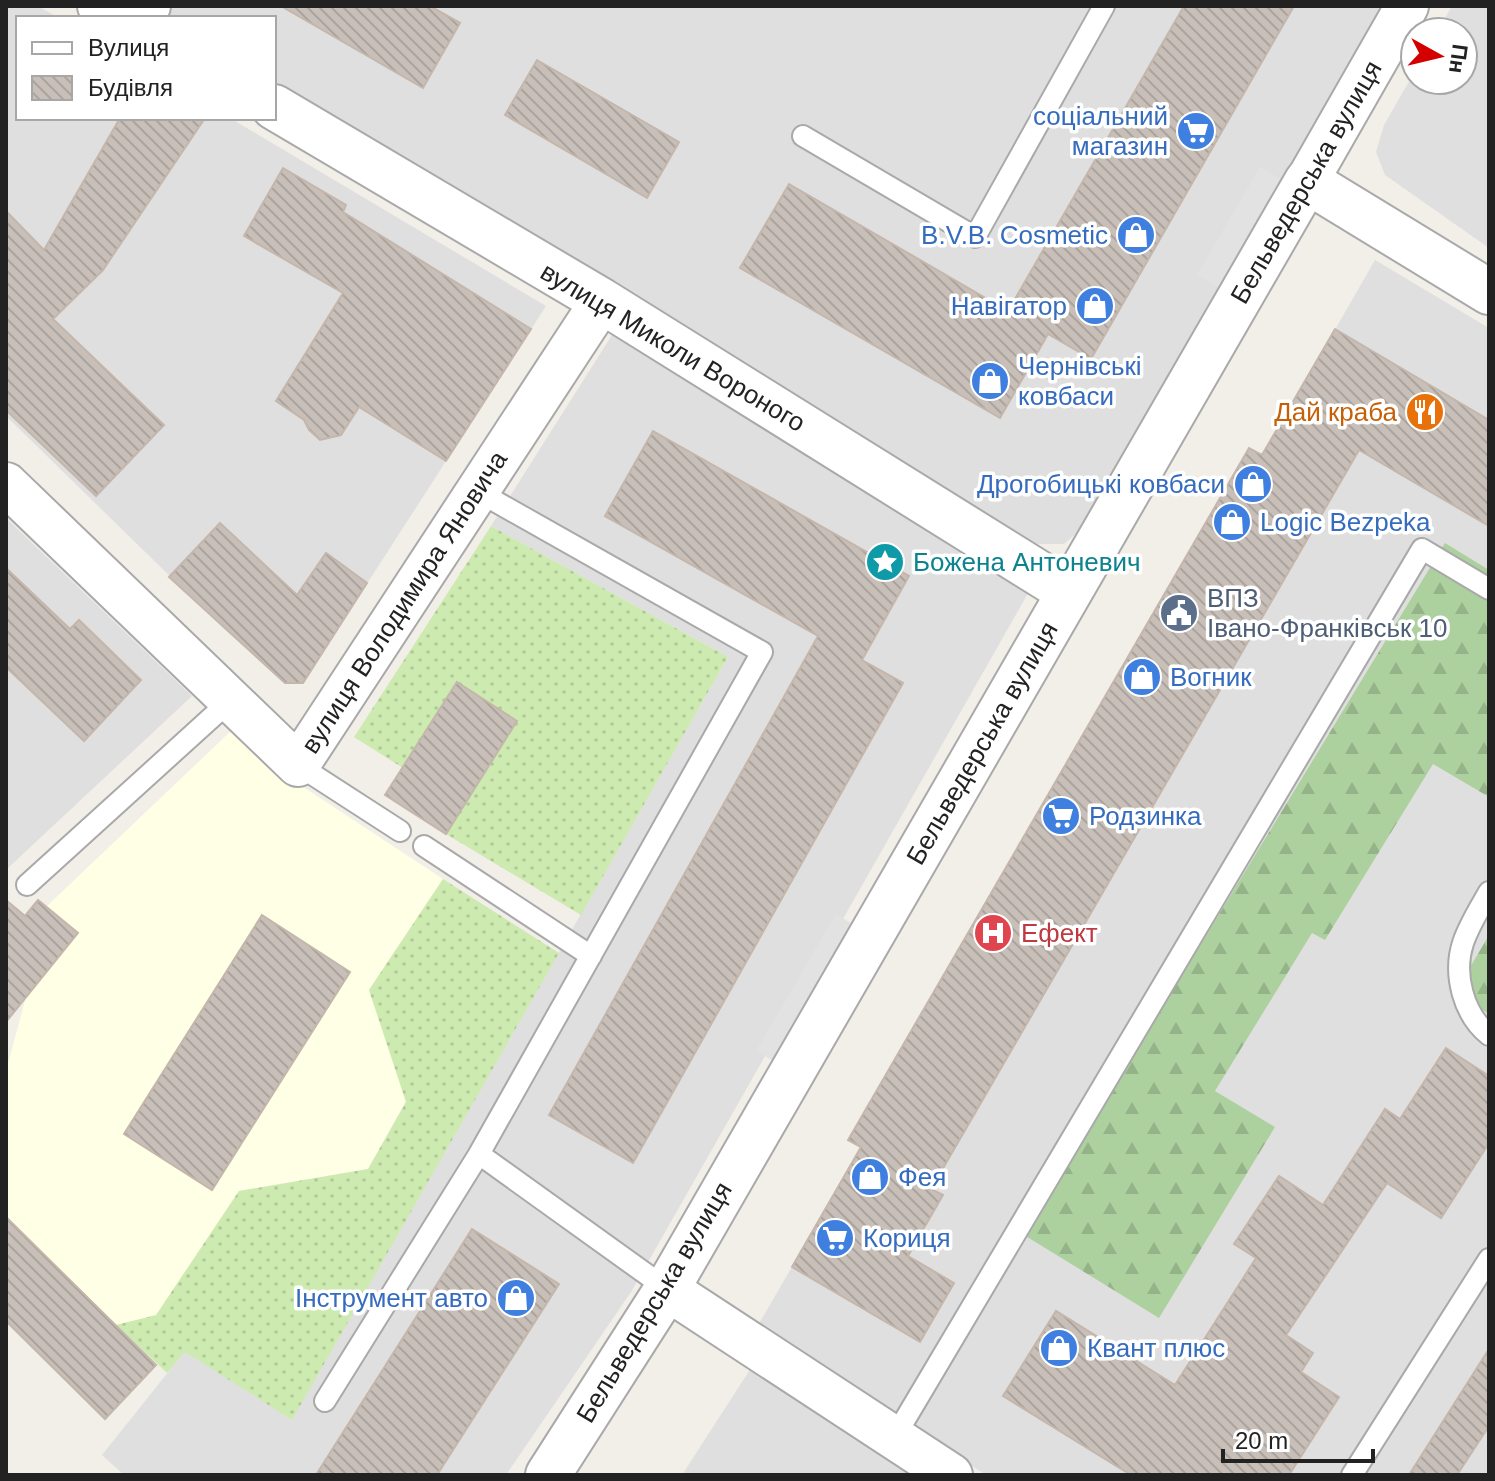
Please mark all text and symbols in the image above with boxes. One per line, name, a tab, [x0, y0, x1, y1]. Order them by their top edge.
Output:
legend	[16, 16, 276, 120]
north arrow	[1399, 16, 1479, 96]
text: Вулиця	[88, 34, 169, 61]
text: Пн	[1444, 43, 1473, 75]
street label: Бельведерська вулиця	[1224, 55, 1388, 309]
text: Будівля	[88, 74, 173, 101]
place label: соціальний магазин	[1033, 101, 1168, 161]
supermarket icon: соціальний магазин	[1175, 110, 1217, 152]
shop icon: B.V.B. Cosmetic	[1115, 214, 1157, 256]
place label: B.V.B. Cosmetic	[921, 220, 1108, 250]
street label: вулиця Миколи Вороного	[535, 256, 811, 438]
shop icon: Навігатор	[1074, 285, 1116, 327]
place label: Навігатор	[951, 291, 1067, 321]
place label: Чернівські ковбаси	[1018, 351, 1142, 411]
shop icon: Чернівські ковбаси	[969, 360, 1011, 402]
restaurant icon: Дай краба	[1404, 391, 1446, 433]
place label: Дай краба	[1274, 397, 1398, 427]
street label: вулиця Володимира Яновича	[295, 445, 513, 759]
shop icon: Дрогобицькі ковбаси	[1232, 463, 1274, 505]
place label: Дрогобицькі ковбаси	[977, 469, 1225, 499]
shop icon: Logic Bezpeka	[1211, 501, 1253, 543]
place label: Logic Bezpeka	[1260, 507, 1431, 537]
place icon: Божена Антоневич	[864, 541, 906, 583]
place label: Божена Антоневич	[913, 547, 1141, 577]
place label: ВПЗ Івано-Франківськ 10	[1207, 583, 1447, 643]
public building icon: ВПЗ Івано-Франківськ 10	[1158, 592, 1200, 634]
street label: Бельведерська вулиця	[900, 616, 1064, 870]
shop icon: Вогник	[1121, 656, 1163, 698]
place label: Вогник	[1170, 662, 1252, 692]
supermarket icon: Родзинка	[1040, 795, 1082, 837]
place label: Родзинка	[1089, 801, 1202, 831]
hospital icon: Ефект	[972, 912, 1014, 954]
place label: Ефект	[1021, 918, 1098, 948]
shop icon: Фея	[849, 1156, 891, 1198]
place label: Фея	[898, 1162, 946, 1192]
street label: Бельведерська вулиця	[570, 1176, 738, 1428]
supermarket icon: Кориця	[814, 1217, 856, 1259]
place label: Кориця	[863, 1223, 951, 1253]
shop icon: Інструмент авто	[495, 1277, 537, 1319]
place label: Інструмент авто	[295, 1283, 488, 1313]
shop icon: Квант плюс	[1038, 1327, 1080, 1369]
place label: Квант плюс	[1087, 1333, 1225, 1363]
scale bar	[1223, 1413, 1373, 1463]
text: 20 m	[1235, 1427, 1288, 1454]

